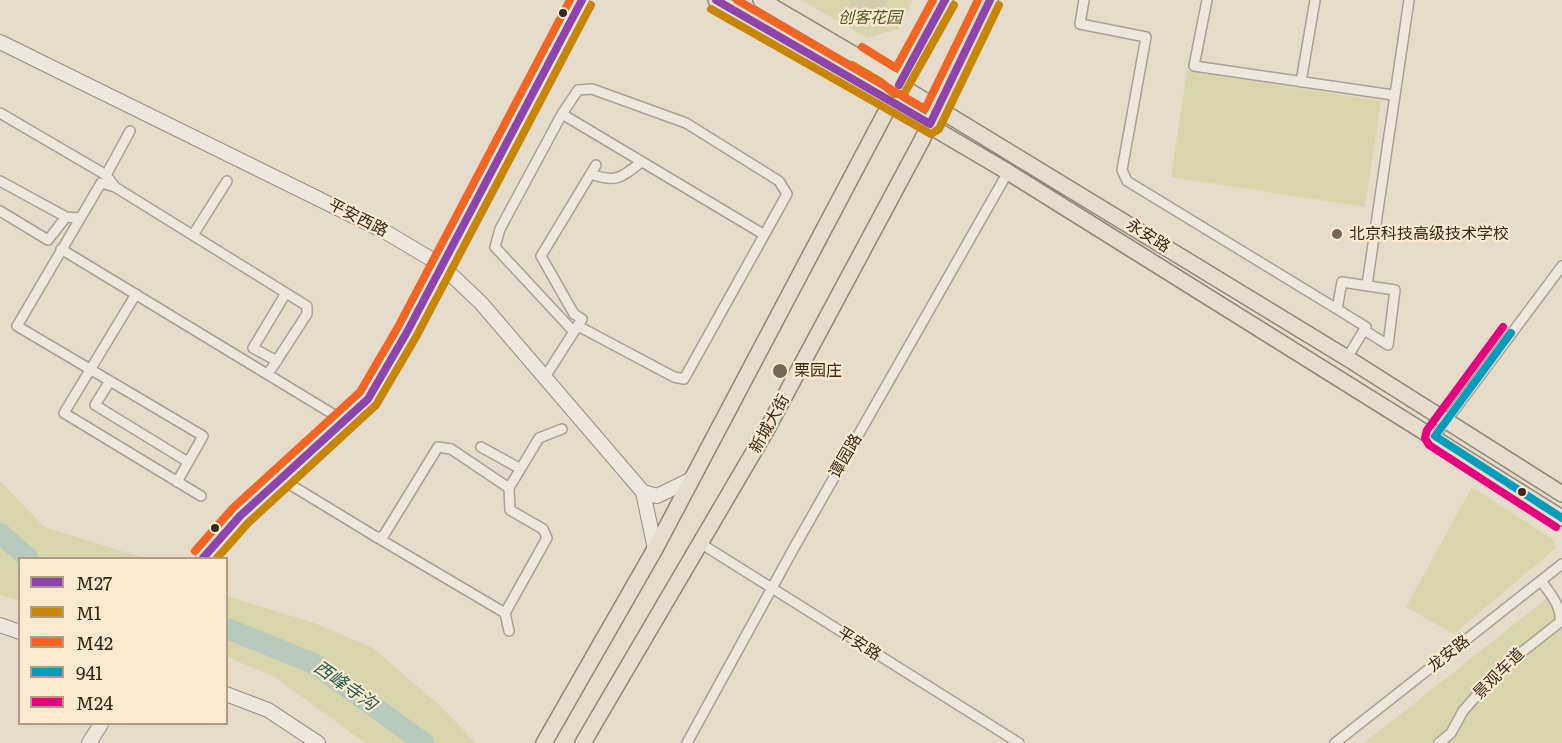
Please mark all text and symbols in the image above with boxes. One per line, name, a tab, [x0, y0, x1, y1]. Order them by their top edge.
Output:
unlabelled marker	[557, 7, 569, 19]
park label: 创客花园	[838, 8, 902, 28]
street label: 平安西路	[325, 195, 391, 241]
street label: 永安路	[1123, 215, 1173, 257]
place label: 北京科技高级技术学校	[1349, 224, 1509, 244]
marker: 北京科技高级技术学校	[1330, 227, 1344, 241]
place label: 栗园庄	[794, 361, 842, 381]
marker: 栗园庄	[771, 362, 789, 380]
street label: 新城大街	[746, 391, 794, 457]
street label: 谭园路	[826, 430, 866, 482]
unlabelled marker	[1516, 486, 1528, 498]
unlabelled marker	[209, 522, 221, 534]
legend	[18, 557, 228, 725]
text: M27	[76, 569, 112, 596]
text: M1	[76, 599, 101, 626]
street label: 平安路	[834, 623, 884, 665]
text: M42	[76, 629, 113, 656]
street label: 龙安路	[1424, 632, 1474, 676]
street label: 景观车道	[1470, 645, 1528, 703]
water label: 西峰寺沟	[309, 657, 381, 715]
text: 941	[76, 659, 103, 686]
text: M24	[76, 689, 113, 716]

